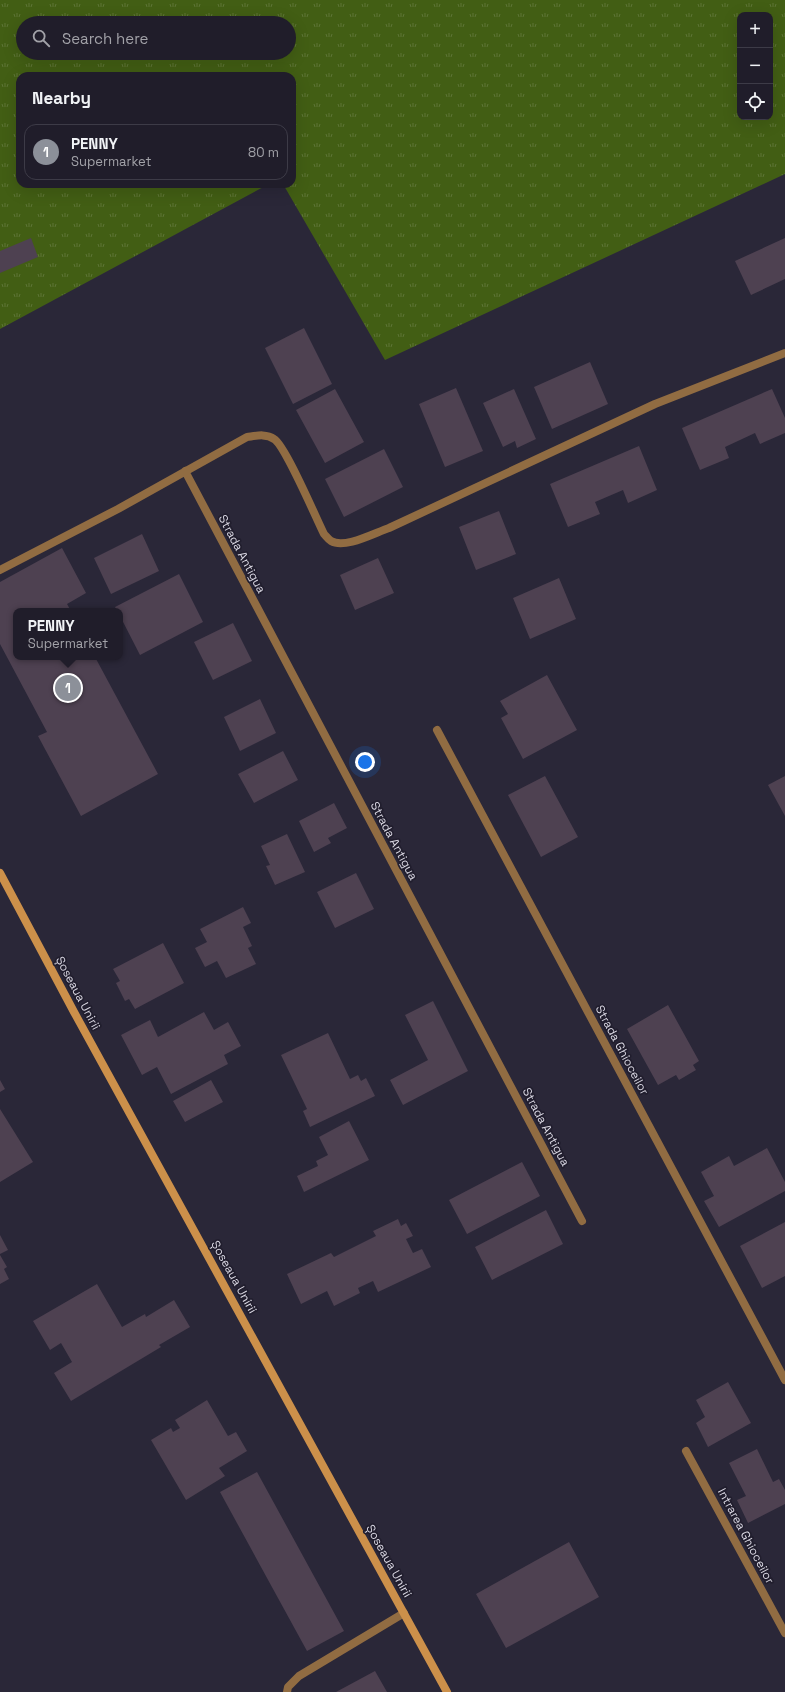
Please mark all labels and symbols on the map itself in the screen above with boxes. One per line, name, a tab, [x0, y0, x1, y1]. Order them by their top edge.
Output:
street label: Strada Antigua	[215, 512, 269, 596]
pin: 1	[55, 673, 81, 703]
your location	[355, 752, 375, 772]
street label: Strada Antigua	[367, 799, 421, 883]
street label: Șoseaua Unirii	[52, 953, 104, 1033]
street label: Strada Ghioceilor	[592, 1002, 653, 1098]
street label: Strada Antigua	[519, 1085, 573, 1169]
street label: Șoseaua Unirii	[207, 1238, 261, 1316]
street label: Intrarea Ghioceilor	[714, 1485, 778, 1587]
street label: Șoseaua Unirii	[362, 1522, 416, 1600]

